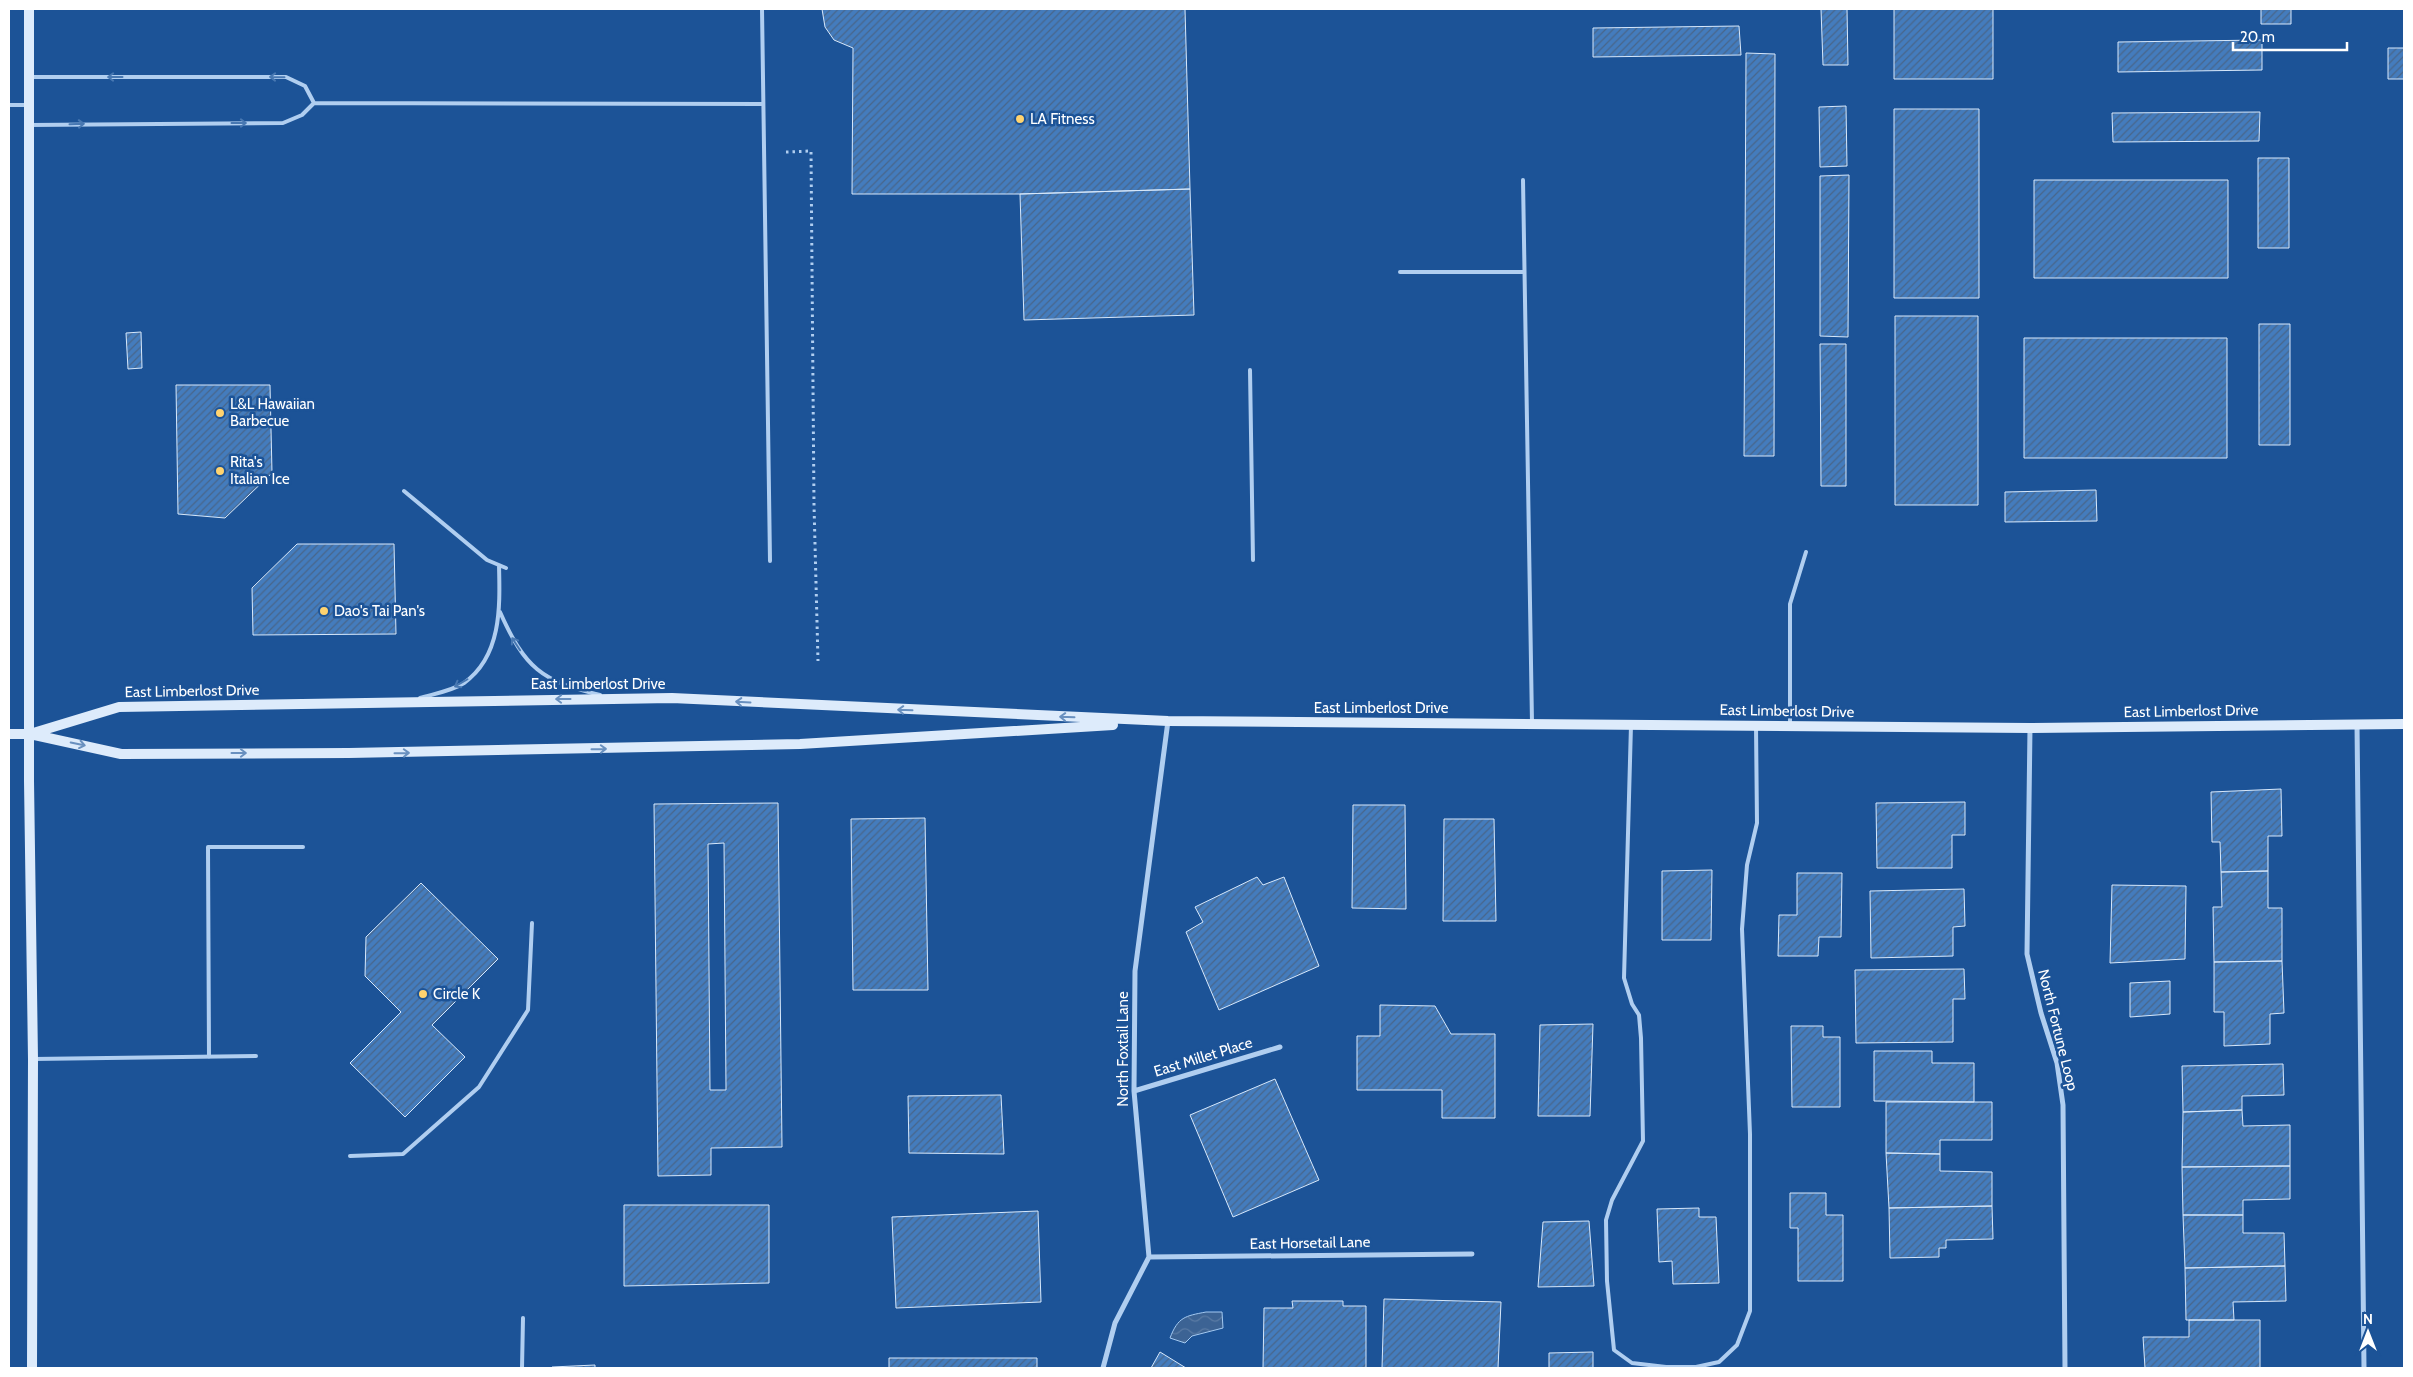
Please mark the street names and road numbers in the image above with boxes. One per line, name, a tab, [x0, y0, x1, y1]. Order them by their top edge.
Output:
street label: East Limberlost Drive	[531, 675, 666, 693]
street label: East Limberlost Drive	[124, 681, 260, 701]
street label: East Limberlost Drive	[1314, 699, 1449, 717]
street label: East Limberlost Drive	[1719, 701, 1855, 721]
street label: East Limberlost Drive	[2123, 701, 2259, 721]
street label: North Fortune Loop	[2034, 967, 2082, 1093]
street label: North Foxtail Lane	[1114, 991, 1132, 1107]
street label: East Millet Place	[1152, 1033, 1255, 1081]
street label: East Horsetail Lane	[1250, 1233, 1371, 1253]

